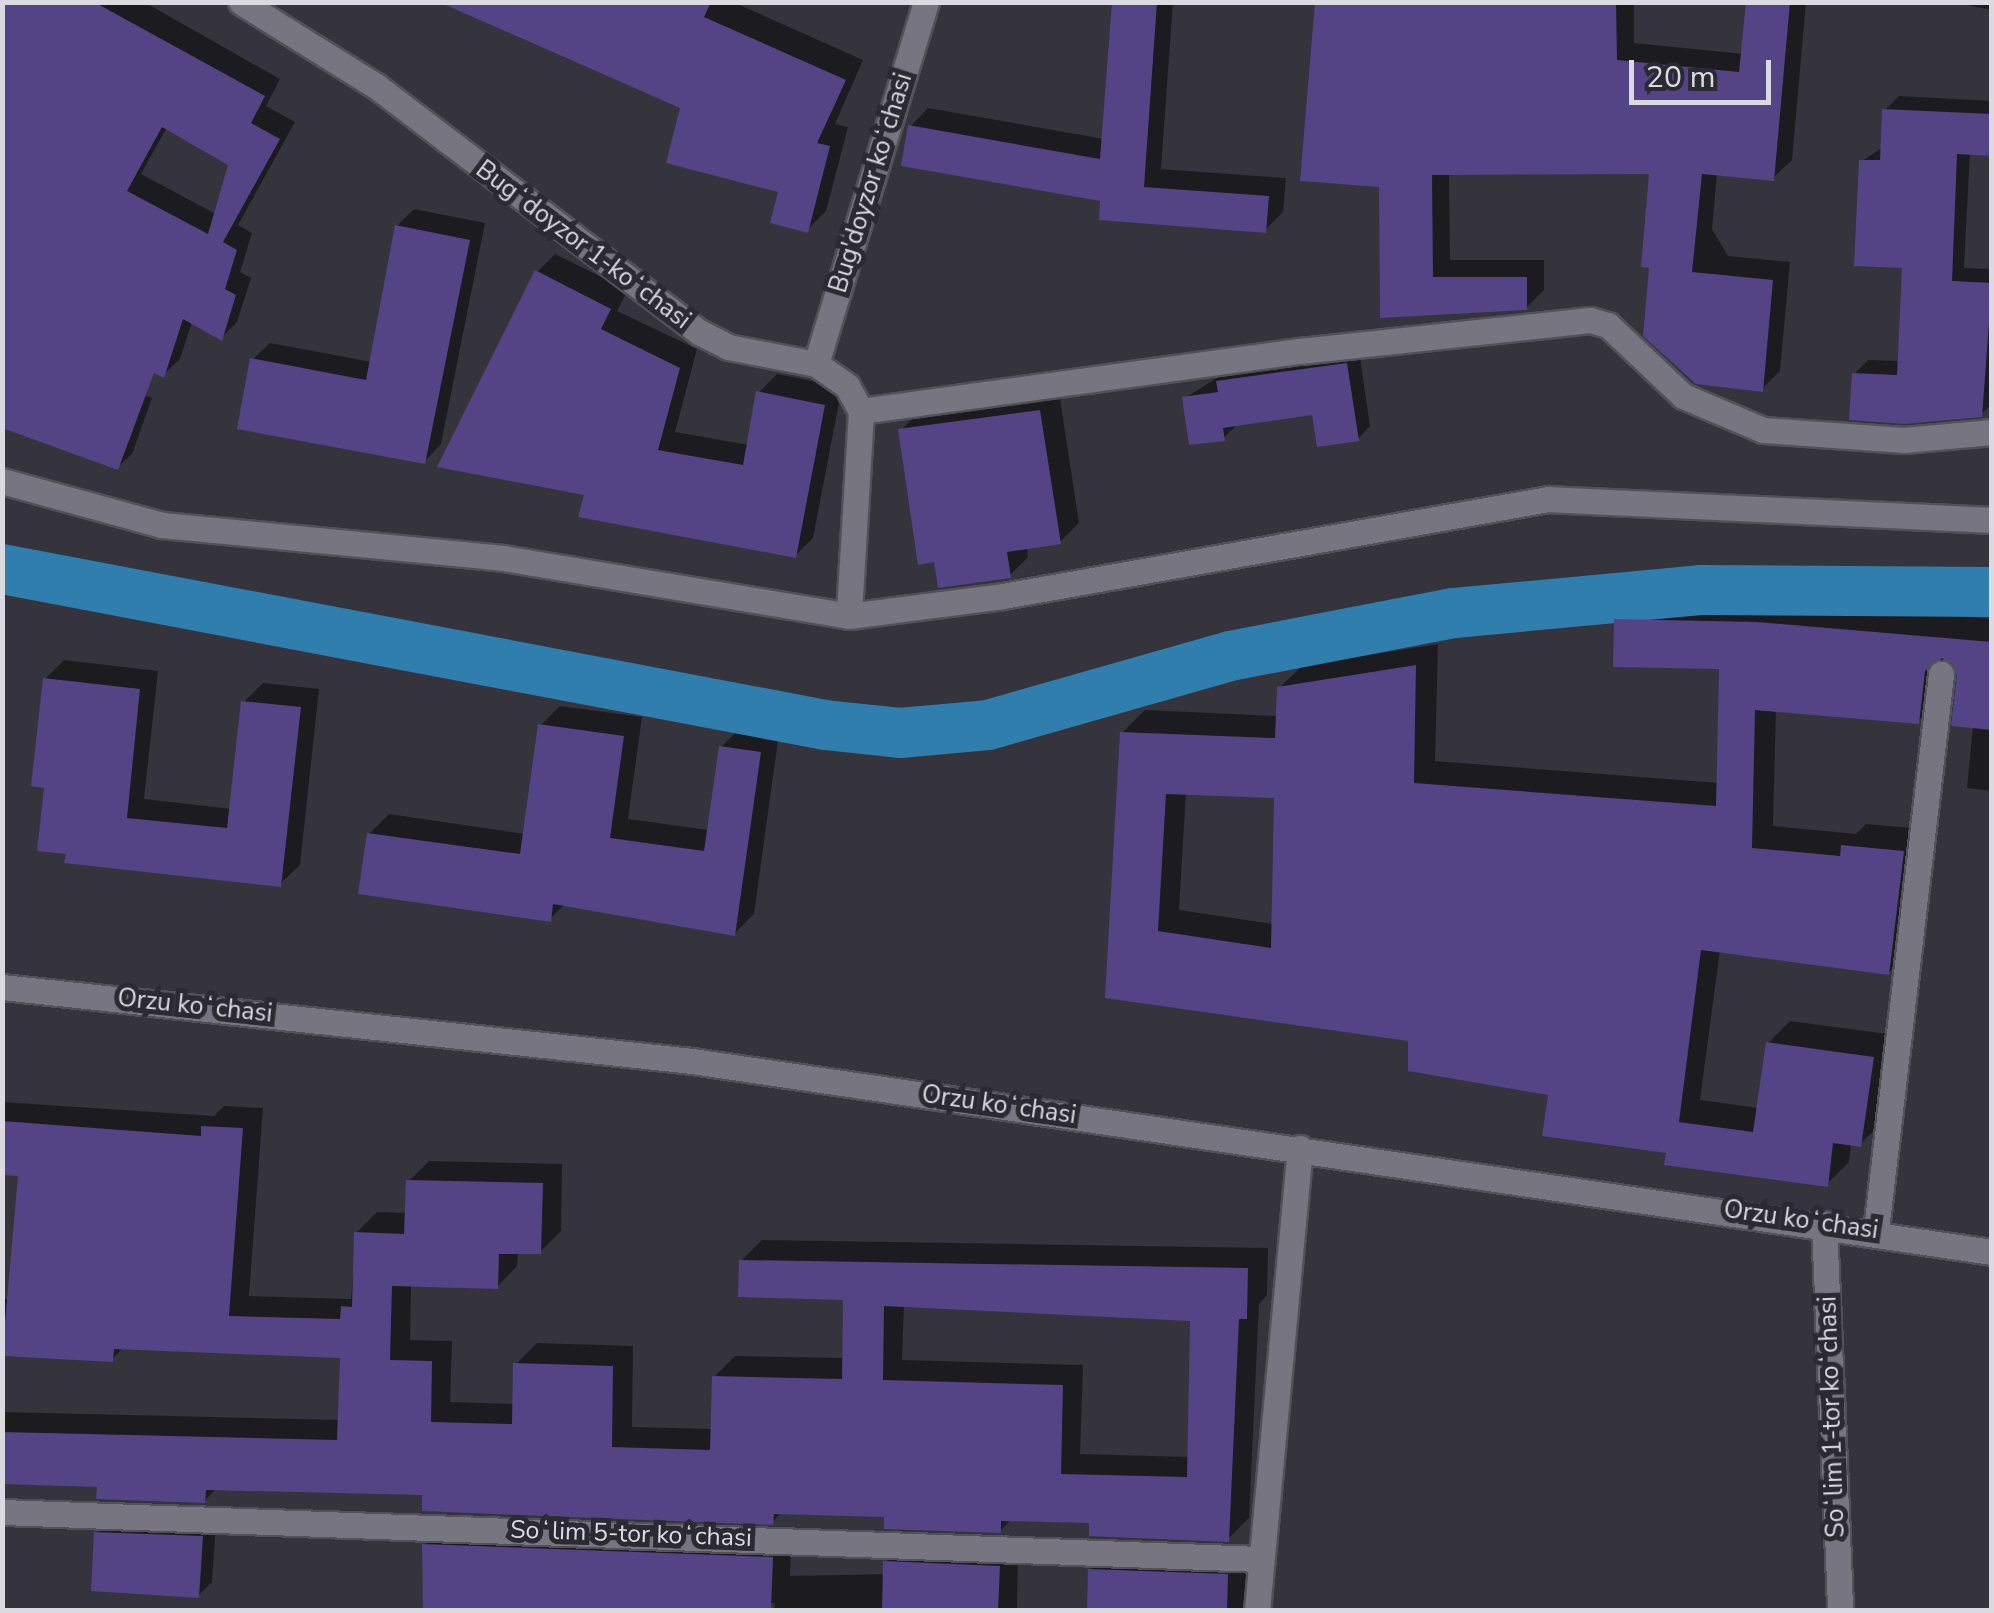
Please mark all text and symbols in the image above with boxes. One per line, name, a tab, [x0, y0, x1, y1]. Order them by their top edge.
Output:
scale bar	[1634, 40, 1776, 102]
text: 20 m	[1646, 57, 1715, 98]
street label: Bug'doyzor koʻchasi	[823, 70, 919, 296]
street label: Bugʻdoyzor 1-koʻchasi	[470, 155, 696, 335]
street label: Orzu koʻchasi	[116, 983, 274, 1029]
street label: Orzu koʻchasi	[920, 1079, 1078, 1131]
street label: Orzu koʻchasi	[1722, 1194, 1880, 1246]
street label: Soʻlim 1-tor koʻchasi	[1813, 1296, 1851, 1538]
street label: Soʻlim 5-tor koʻchasi	[510, 1515, 752, 1553]

